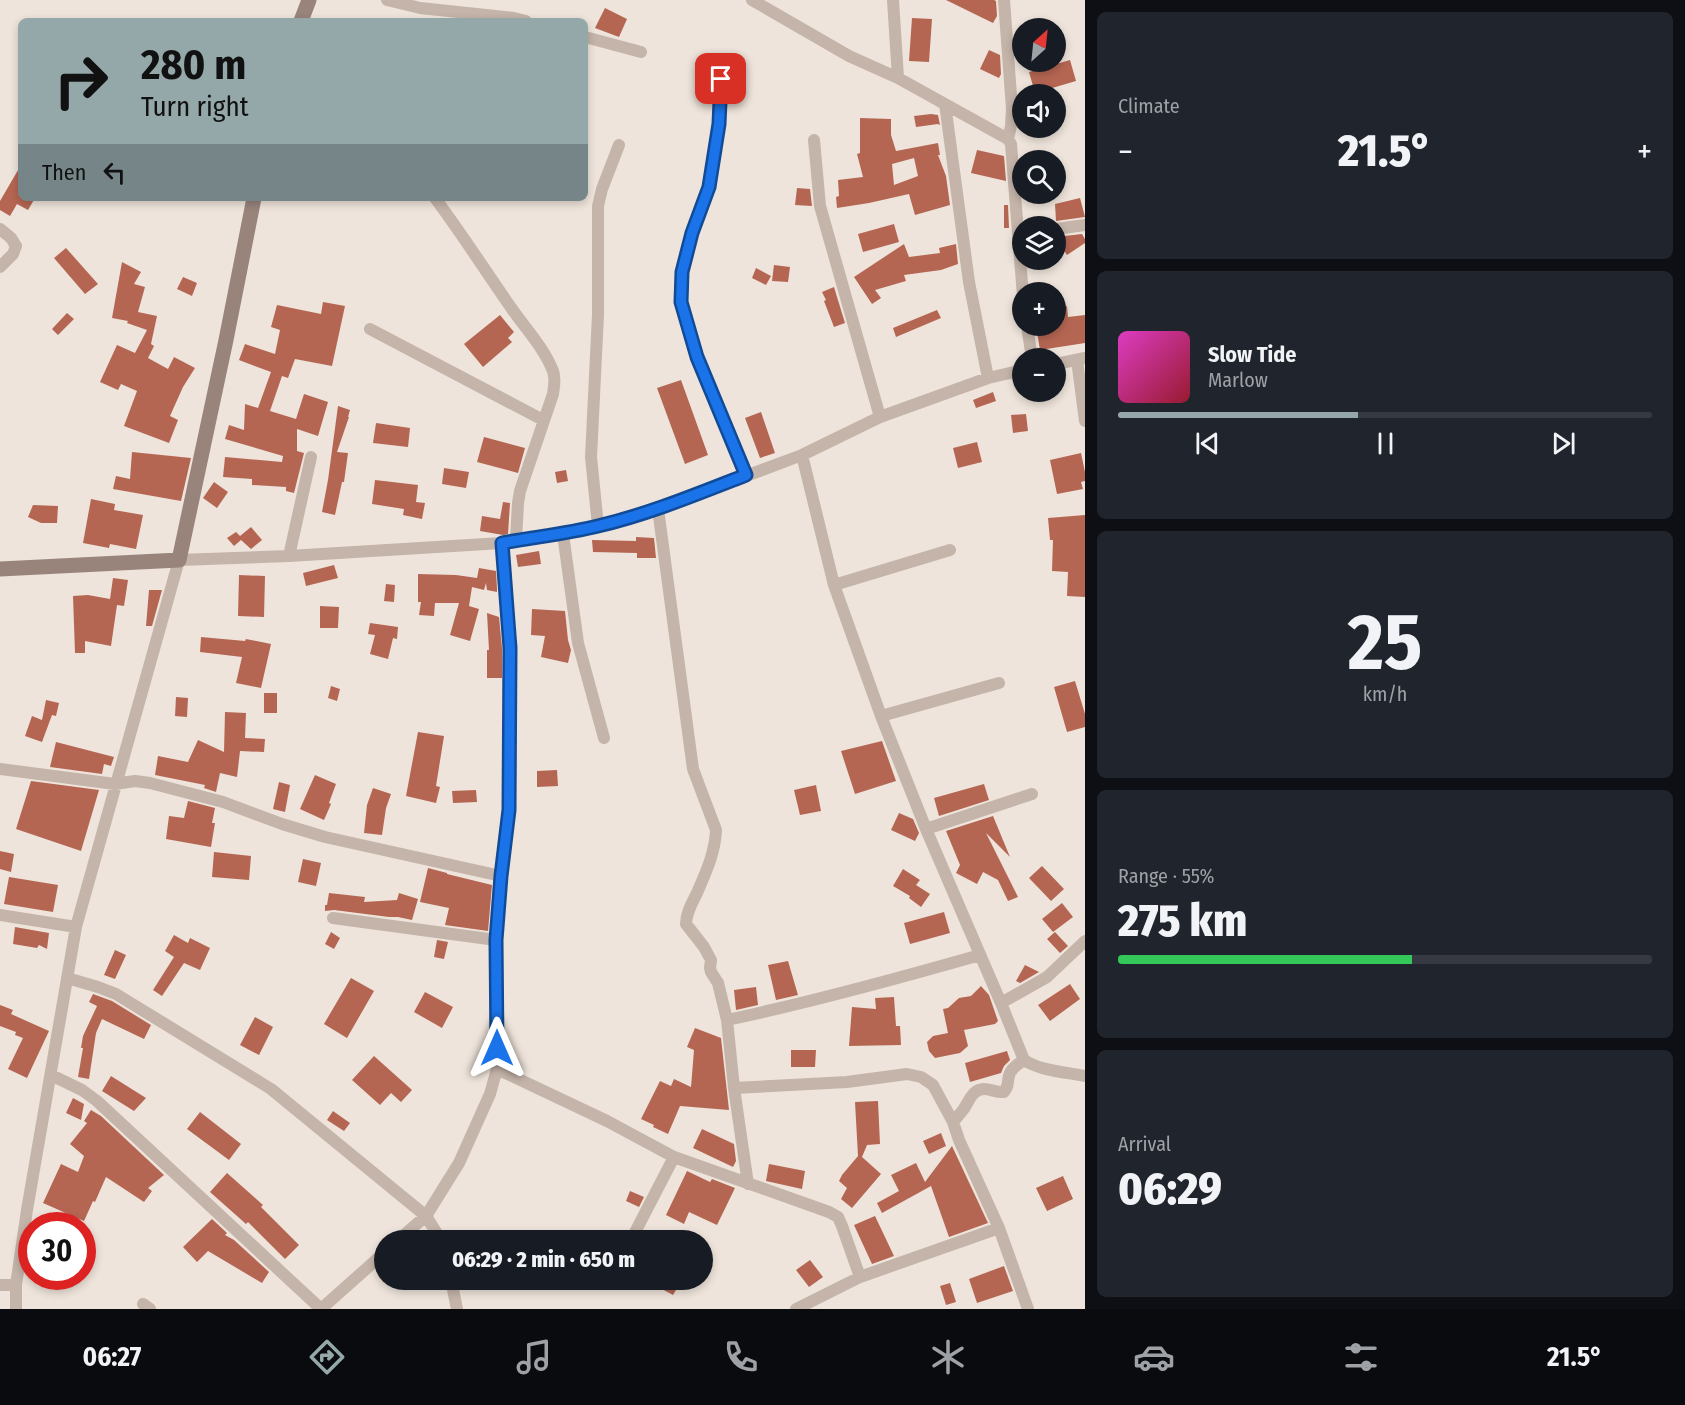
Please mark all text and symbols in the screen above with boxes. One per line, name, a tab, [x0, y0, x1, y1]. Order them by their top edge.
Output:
north arrow	[1012, 18, 1066, 72]
map controls	[1012, 18, 1066, 402]
text: 280 m	[141, 40, 246, 90]
icon: right	[42, 42, 120, 120]
pin	[695, 53, 746, 104]
icon: arrive	[704, 62, 737, 95]
button: sound	[1012, 84, 1066, 138]
text: Turn right	[141, 91, 249, 123]
text: Climate	[1118, 94, 1180, 118]
text: 21.5°	[1338, 124, 1432, 178]
text: −	[1118, 132, 1133, 172]
text: +	[1637, 132, 1652, 172]
button: search	[1012, 150, 1066, 204]
icon: left	[98, 156, 131, 189]
text: Then	[42, 159, 86, 186]
button: layers	[1012, 216, 1066, 270]
button: +	[1012, 282, 1066, 336]
text: Slow Tide	[1208, 341, 1296, 368]
button: −	[1012, 348, 1066, 402]
text: Marlow	[1208, 368, 1268, 392]
icon: previous	[1191, 427, 1224, 460]
icon: pause	[1369, 427, 1402, 460]
icon: next	[1547, 427, 1580, 460]
text: 25	[1348, 596, 1422, 690]
text: km/h	[1363, 682, 1407, 706]
text: Range · 55%	[1118, 864, 1214, 888]
text: 275 km	[1118, 894, 1247, 948]
position arrow	[465, 1016, 529, 1080]
text: Arrival	[1118, 1132, 1171, 1156]
text: 06:29	[1118, 1162, 1222, 1216]
speed limit sign: 30	[18, 1212, 96, 1290]
text: 06:29 · 2 min · 650 m	[452, 1246, 635, 1273]
icon: directions	[306, 1336, 348, 1378]
icon: music	[513, 1336, 555, 1378]
icon: phone	[720, 1336, 762, 1378]
icon: climate	[927, 1336, 969, 1378]
icon: car	[1133, 1336, 1175, 1378]
icon: filters	[1340, 1336, 1382, 1378]
text: 06:27	[82, 1341, 141, 1373]
text: 21.5°	[1547, 1341, 1603, 1373]

